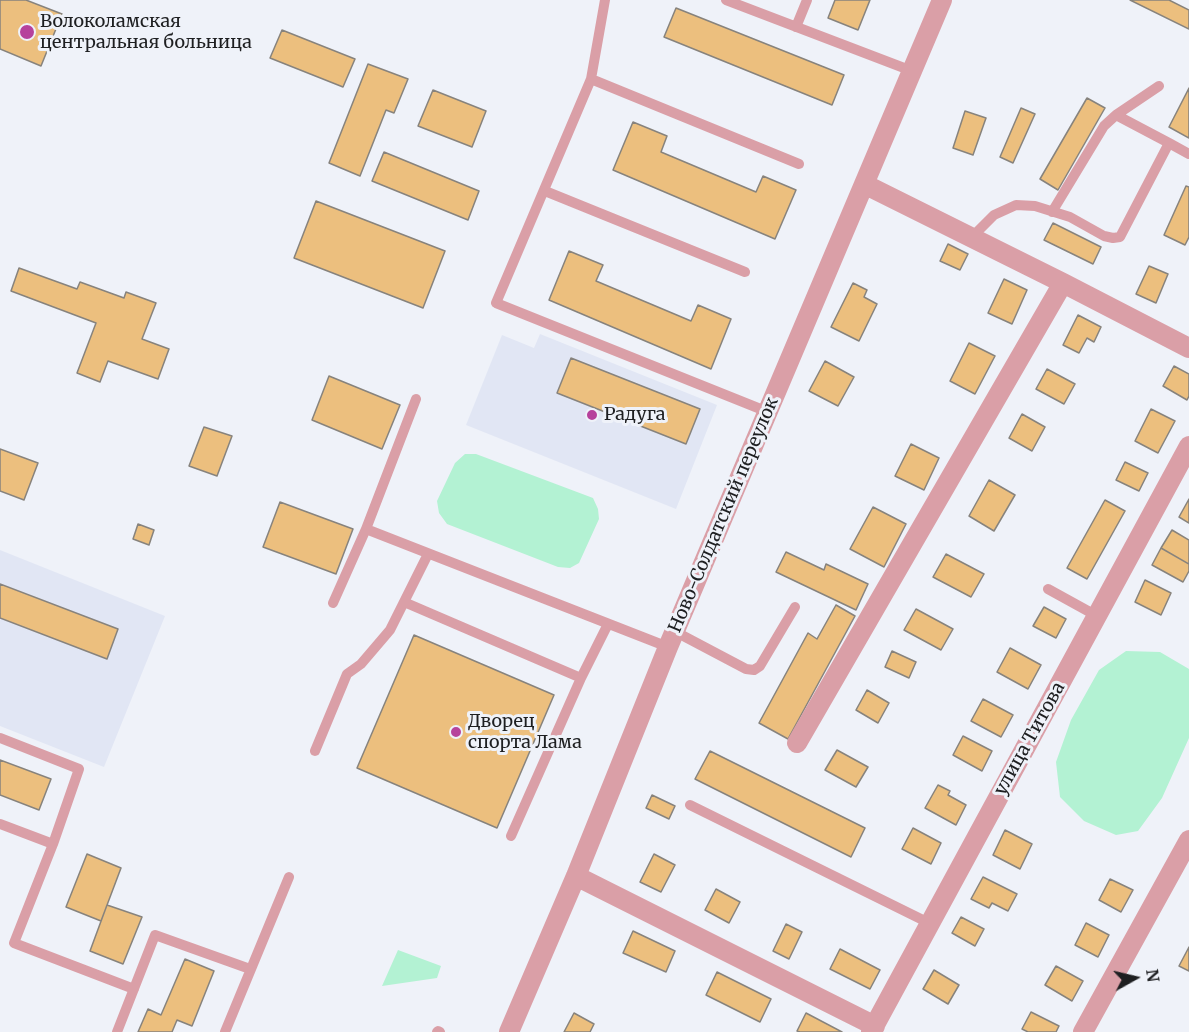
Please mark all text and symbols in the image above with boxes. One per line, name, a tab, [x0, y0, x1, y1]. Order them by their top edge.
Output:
place label: Волоколамская центральная больница	[40, 11, 252, 54]
marker: Волоколамская центральная больница	[18, 23, 36, 41]
street label: Ново-Солдатский переулок	[665, 394, 783, 636]
place label: Радуга	[604, 404, 665, 426]
marker: Радуга	[585, 408, 599, 422]
street label: улица Титова	[990, 679, 1070, 799]
place label: Дворец спорта Лама	[468, 711, 582, 754]
marker: Дворец спорта Лама	[449, 725, 463, 739]
north arrow	[1105, 948, 1165, 1008]
text: N	[1142, 968, 1164, 983]

